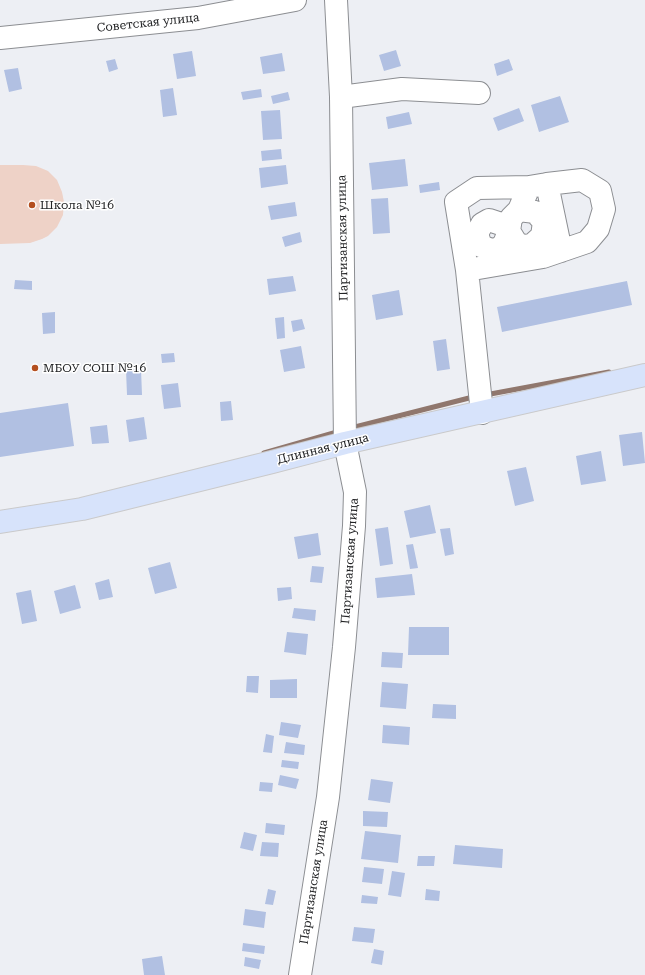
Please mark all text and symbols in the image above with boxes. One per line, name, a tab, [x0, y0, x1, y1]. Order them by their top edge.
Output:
street label: Советская улица	[96, 10, 200, 36]
street label: Партизанская улица	[335, 175, 351, 301]
place label: Школа №16	[40, 198, 114, 212]
marker: Школа №16	[27, 200, 37, 210]
place label: МБОУ СОШ №16	[43, 361, 146, 375]
marker: МБОУ СОШ №16	[30, 363, 40, 373]
street label: Длинная улица	[276, 431, 370, 467]
street label: Партизанская улица	[338, 498, 362, 624]
street label: Партизанская улица	[297, 819, 331, 945]

